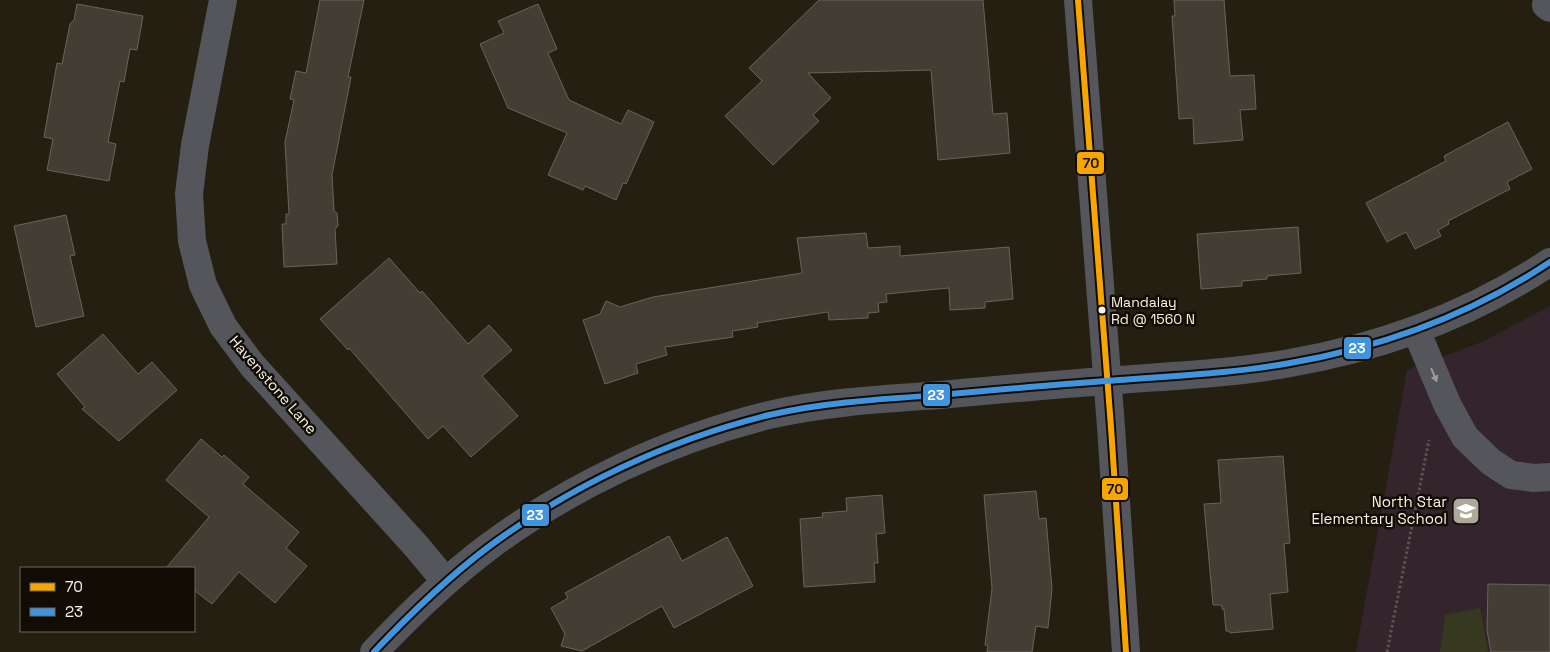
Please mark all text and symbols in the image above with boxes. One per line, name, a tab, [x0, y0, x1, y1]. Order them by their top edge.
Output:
line badge: 70	[1076, 151, 1105, 175]
text: 70	[1083, 154, 1099, 172]
place label: Mandalay Rd @ 1560 N	[1111, 293, 1195, 328]
marker: Mandalay Rd @ 1560 N	[1097, 305, 1107, 315]
street label: Havenstone Lane	[225, 332, 321, 438]
line badge: 23	[1343, 336, 1372, 360]
text: 23	[1349, 339, 1365, 357]
one-way arrow	[1431, 368, 1439, 382]
line badge: 23	[922, 383, 951, 407]
text: 23	[928, 386, 944, 404]
line badge: 70	[1101, 477, 1129, 501]
text: 70	[1107, 480, 1123, 498]
place label: North Star Elementary School	[1311, 492, 1447, 528]
school or university icon: North Star Elementary School	[1451, 496, 1481, 526]
line badge: 23	[521, 503, 550, 527]
text: 23	[527, 506, 543, 524]
legend	[20, 567, 195, 632]
text: 70	[65, 577, 83, 596]
text: 23	[65, 602, 83, 621]

